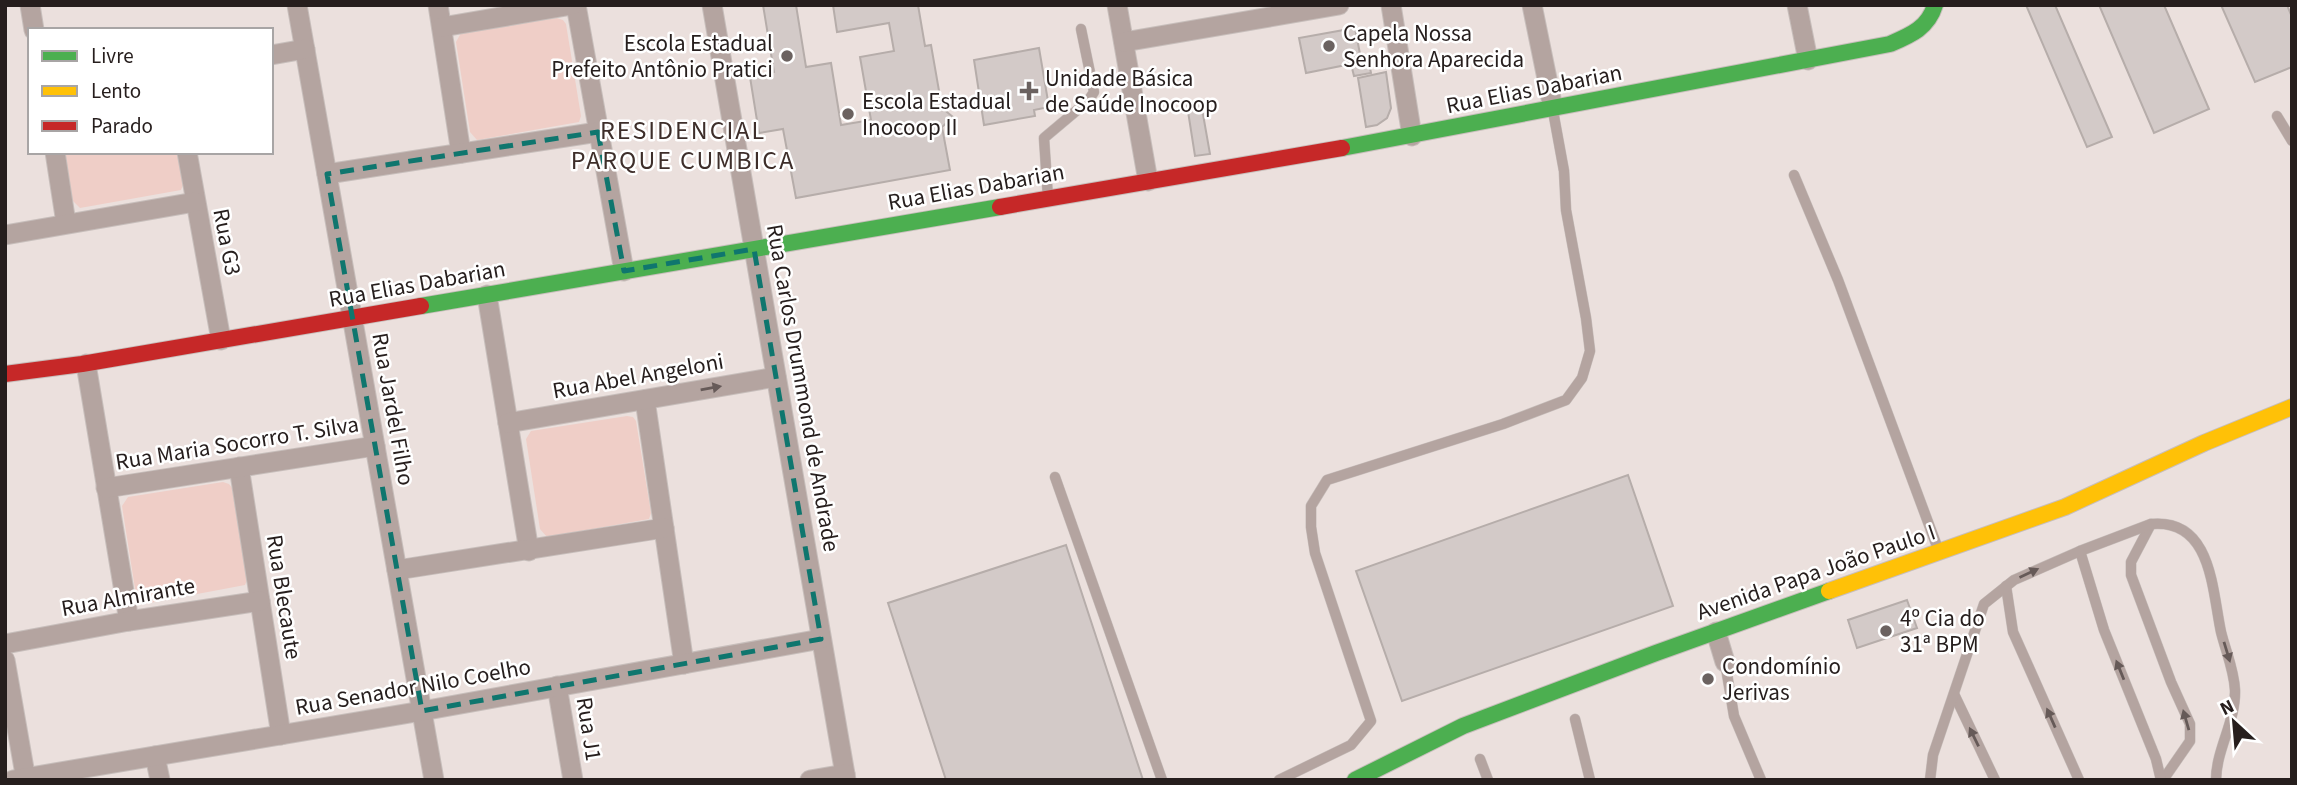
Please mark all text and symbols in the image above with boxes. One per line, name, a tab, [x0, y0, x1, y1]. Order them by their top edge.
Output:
place label: Capela Nossa Senhora Aparecida	[1343, 17, 1524, 76]
place label: Escola Estadual Prefeito Antônio Pratici	[551, 27, 773, 86]
legend	[28, 28, 273, 154]
marker: Capela Nossa Senhora Aparecida	[1321, 38, 1337, 54]
text: Livre	[91, 41, 134, 71]
marker: Escola Estadual Prefeito Antônio Pratici	[779, 48, 795, 64]
street label: Rua Elias Dabarian	[1443, 56, 1625, 122]
place label: Unidade Básica de Saúde Inocoop	[1045, 62, 1218, 121]
text: Lento	[91, 76, 141, 106]
marker: Unidade Básica de Saúde Inocoop	[1019, 81, 1039, 101]
place label: Escola Estadual Inocoop II	[862, 85, 1011, 144]
marker: Escola Estadual Inocoop II	[840, 106, 856, 122]
text: Parado	[91, 111, 153, 141]
district label: RESIDENCIAL PARQUE CUMBICA	[571, 112, 795, 179]
street label: Rua Elias Dabarian	[885, 155, 1067, 219]
street label: Rua G3	[204, 206, 250, 278]
street label: Rua Carlos Drummond de Andrade	[758, 222, 848, 554]
street label: Rua Elias Dabarian	[326, 252, 508, 316]
street label: Rua Jardel Filho	[363, 330, 423, 488]
street label: Rua Abel Angeloni	[550, 345, 726, 407]
one-way arrow	[700, 382, 722, 393]
street label: Rua Maria Socorro T. Silva	[113, 407, 361, 479]
street label: Avenida Papa João Paulo I	[1692, 516, 1940, 628]
street label: Rua Blecaute	[258, 532, 310, 662]
one-way arrow	[2019, 567, 2039, 578]
street label: Rua Almirante	[58, 569, 198, 625]
place label: 4º Cia do 31ª BPM	[1900, 602, 1985, 661]
marker: 4º Cia do 31ª BPM	[1878, 623, 1894, 639]
one-way arrow	[2223, 641, 2233, 662]
street label: Rua Senador Nilo Coelho	[293, 650, 533, 724]
place label: Condomínio Jerivas	[1722, 650, 1841, 709]
one-way arrow	[2115, 659, 2126, 680]
marker: Condomínio Jerivas	[1700, 671, 1716, 687]
north arrow	[2199, 687, 2269, 757]
text: N	[2216, 693, 2239, 723]
street label: Rua J1	[568, 695, 610, 763]
one-way arrow	[2045, 707, 2056, 728]
one-way arrow	[2181, 710, 2191, 731]
one-way arrow	[1969, 727, 1980, 747]

